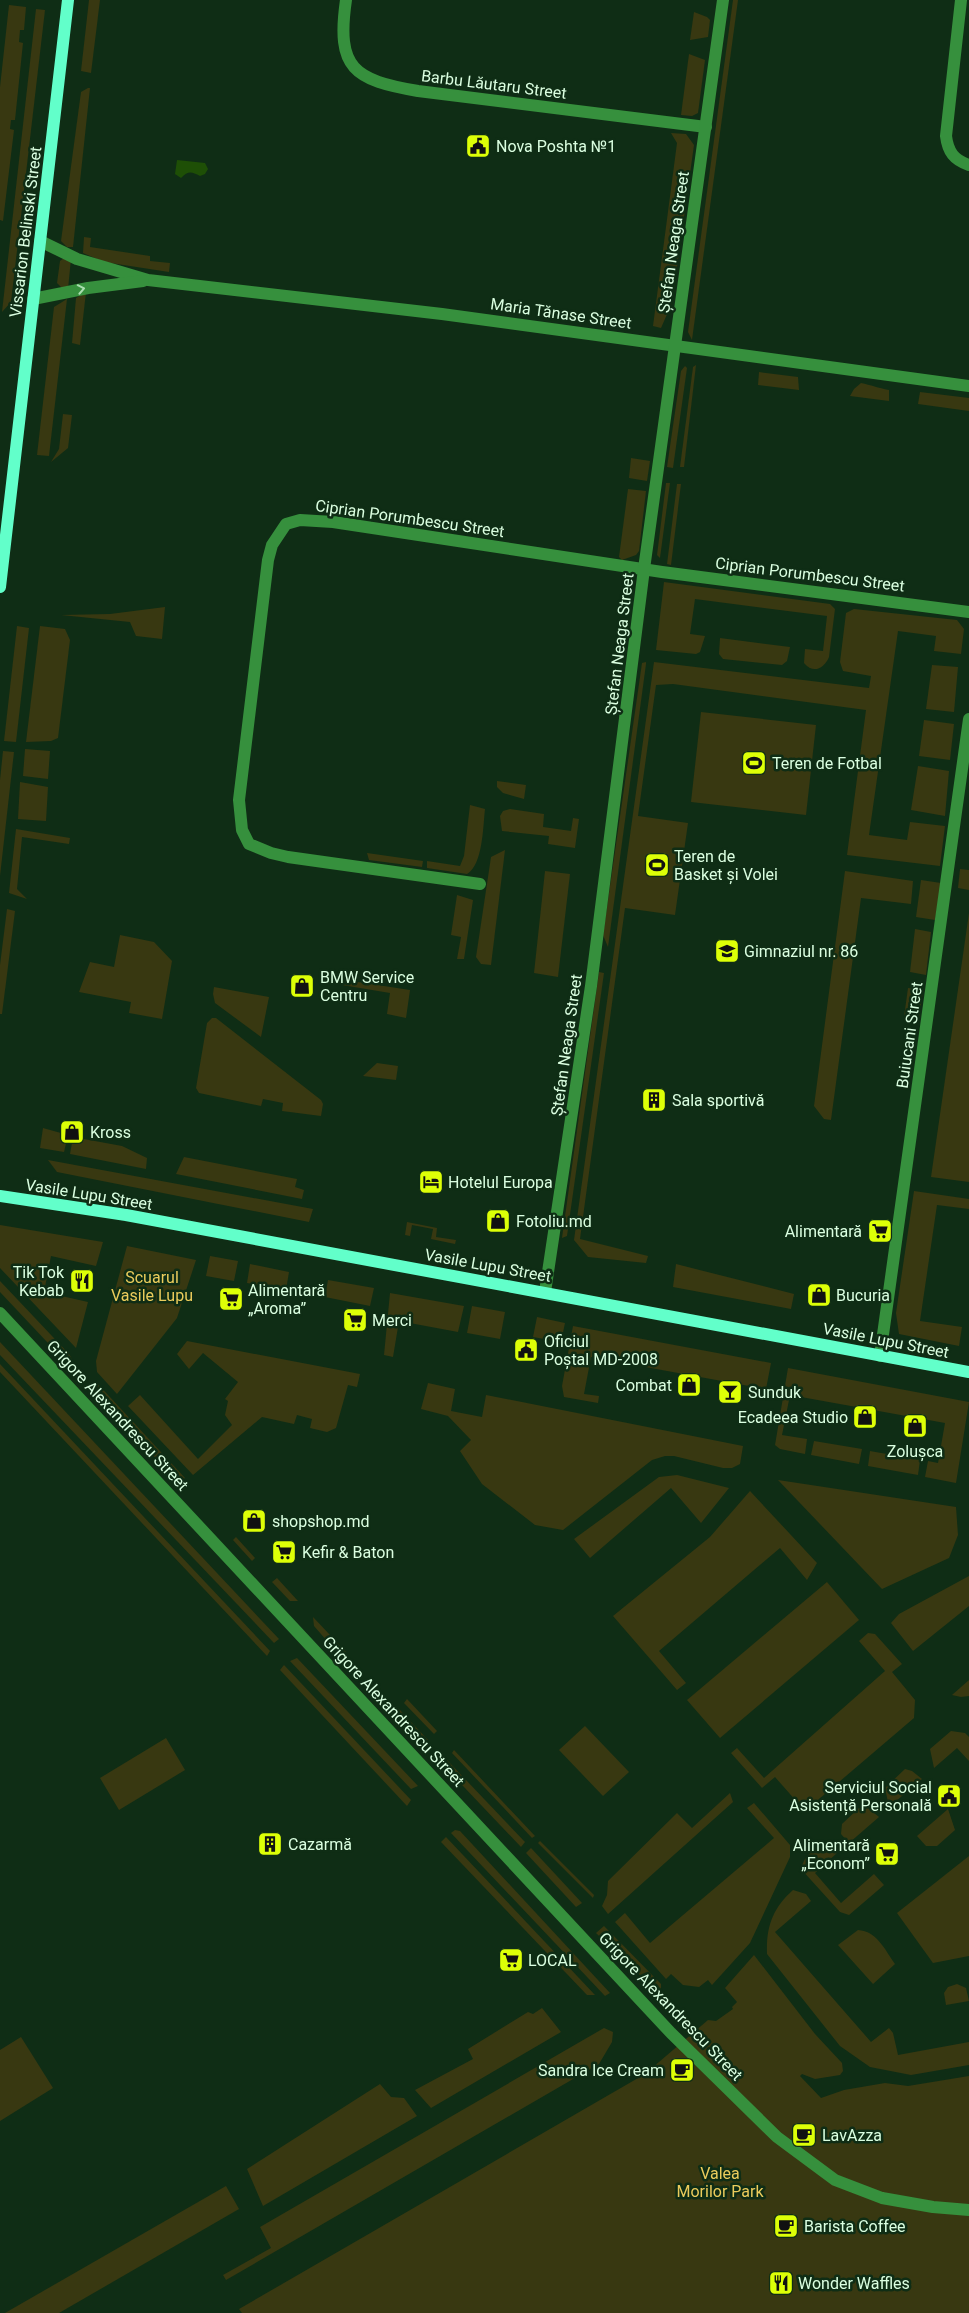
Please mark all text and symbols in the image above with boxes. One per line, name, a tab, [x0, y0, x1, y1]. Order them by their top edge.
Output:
street label: Barbu Lăutaru Street	[420, 66, 568, 103]
public building icon: Nova Poshta №1	[465, 133, 491, 159]
place label: Nova Poshta №1	[496, 137, 616, 156]
street label: Vissarion Belinski Street	[6, 146, 45, 319]
street label: Ștefan Neaga Street	[654, 170, 694, 314]
one-way arrow	[77, 285, 85, 295]
street label: Maria Tănase Street	[489, 294, 633, 333]
street label: Ciprian Porumbescu Street	[314, 496, 506, 541]
street label: Ciprian Porumbescu Street	[714, 553, 906, 596]
street label: Ștefan Neaga Street	[601, 572, 639, 716]
sports icon: Teren de Fotbal	[741, 750, 767, 776]
place label: Teren de Fotbal	[772, 754, 882, 773]
place label: Teren de Basket și Volei	[674, 847, 778, 885]
sports icon: Teren de Basket și Volei	[644, 852, 670, 878]
school or university icon: Gimnaziul nr. 86	[714, 938, 740, 964]
place label: Gimnaziul nr. 86	[744, 942, 858, 961]
place label: BMW Service Centru	[320, 968, 414, 1005]
shop icon: BMW Service Centru	[289, 973, 315, 999]
street label: Ștefan Neaga Street	[547, 973, 587, 1117]
street label: Buiucani Street	[893, 981, 926, 1090]
building icon: Sala sportivă	[641, 1087, 667, 1113]
place label: Sala sportivă	[672, 1091, 764, 1110]
shop icon: Kross	[59, 1119, 85, 1145]
place label: Kross	[90, 1123, 131, 1142]
hotel icon: Hotelul Europa	[418, 1169, 444, 1195]
place label: Hotelul Europa	[448, 1173, 553, 1192]
street label: Vasile Lupu Street	[24, 1175, 154, 1214]
shop icon: Fotoliu.md	[485, 1208, 511, 1234]
place label: Fotoliu.md	[516, 1212, 592, 1231]
supermarket icon: Alimentară	[867, 1218, 893, 1244]
place label: Alimentară	[785, 1222, 862, 1241]
street label: Vasile Lupu Street	[423, 1245, 553, 1286]
place label: Tik Tok Kebab	[13, 1263, 65, 1300]
restaurant icon: Tik Tok Kebab	[69, 1268, 95, 1294]
park label: Scuarul Vasile Lupu	[111, 1268, 193, 1305]
place label: Alimentară „Aroma”	[248, 1281, 325, 1318]
shop icon: Bucuria	[806, 1282, 832, 1308]
supermarket icon: Alimentară „Aroma”	[218, 1286, 244, 1312]
place label: Bucuria	[836, 1286, 890, 1305]
supermarket icon: Merci	[342, 1307, 368, 1333]
place label: Merci	[372, 1311, 412, 1330]
street label: Vasile Lupu Street	[821, 1319, 951, 1362]
place label: Oficiul Poștal MD-2008	[544, 1332, 658, 1370]
street label: Grigore Alexandrescu Street	[43, 1336, 192, 1494]
public building icon: Oficiul Poștal MD-2008	[513, 1337, 539, 1363]
shop icon: Combat	[676, 1372, 702, 1398]
place label: Combat	[616, 1376, 672, 1395]
bar icon: Sunduk	[717, 1379, 743, 1405]
place label: Sunduk	[748, 1383, 802, 1402]
shop icon: Ecadeea Studio	[852, 1404, 878, 1430]
place label: Ecadeea Studio	[738, 1408, 848, 1427]
shop icon: Zolușca	[902, 1413, 928, 1439]
place label: Zolușca	[887, 1442, 943, 1462]
shop icon: shopshop.md	[241, 1508, 267, 1534]
place label: shopshop.md	[272, 1512, 370, 1531]
supermarket icon: Kefir & Baton	[271, 1539, 297, 1565]
place label: Kefir & Baton	[302, 1543, 394, 1562]
street label: Grigore Alexandrescu Street	[319, 1632, 468, 1790]
place label: Serviciul Social Asistență Personală	[789, 1778, 932, 1816]
public building icon: Serviciul Social Asistență Personală	[936, 1783, 962, 1809]
building icon: Cazarmă	[257, 1831, 283, 1857]
place label: Cazarmă	[288, 1835, 352, 1854]
place label: Alimentară „Econom”	[793, 1836, 870, 1873]
supermarket icon: Alimentară „Econom”	[874, 1841, 900, 1867]
street label: Grigore Alexandrescu Street	[595, 1928, 747, 2084]
supermarket icon: LOCAL	[498, 1947, 524, 1973]
place label: LOCAL	[528, 1951, 577, 1970]
cafe icon: Sandra Ice Cream	[669, 2057, 695, 2083]
place label: Sandra Ice Cream	[538, 2061, 664, 2080]
cafe icon: LavAzza	[791, 2122, 817, 2148]
place label: LavAzza	[822, 2126, 882, 2145]
park label: Valea Morilor Park	[676, 2164, 764, 2201]
cafe icon: Barista Coffee	[773, 2213, 799, 2239]
place label: Barista Coffee	[804, 2217, 906, 2236]
restaurant icon: Wonder Waffles	[768, 2270, 794, 2296]
place label: Wonder Waffles	[798, 2274, 910, 2293]

